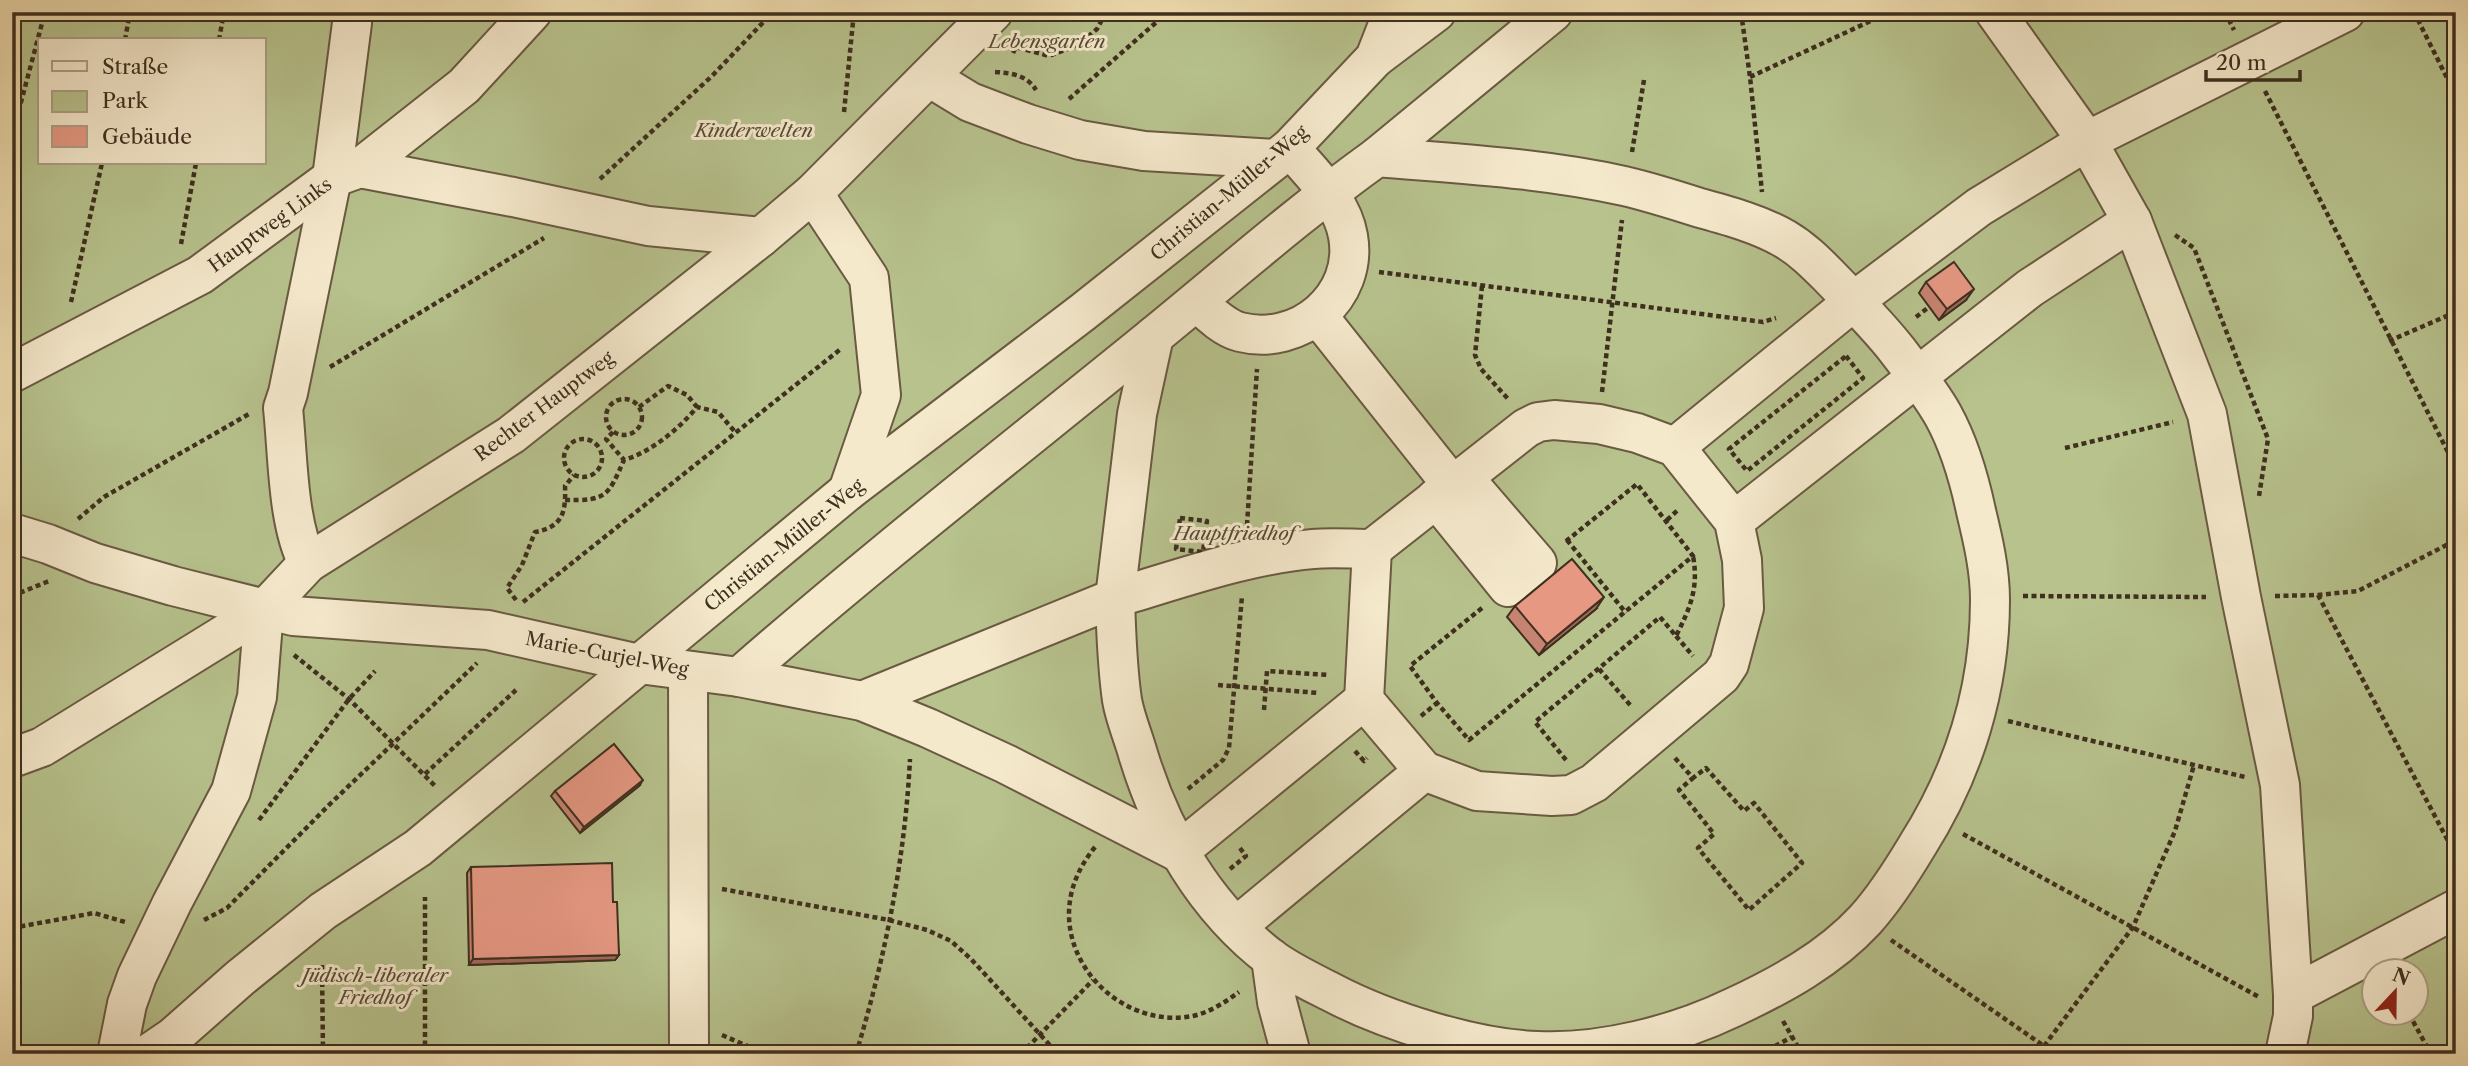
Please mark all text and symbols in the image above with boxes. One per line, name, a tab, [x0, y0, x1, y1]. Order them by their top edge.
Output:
park label: Lebensgarten	[987, 30, 1105, 53]
legend	[38, 38, 266, 164]
scale bar	[2206, 38, 2300, 82]
text: 20 m	[2216, 50, 2267, 75]
text: Straße	[102, 54, 168, 79]
text: Park	[102, 88, 148, 113]
park label: Kinderwelten	[693, 119, 813, 142]
street label: Christian-Müller-Weg	[1146, 120, 1313, 266]
text: Gebäude	[102, 124, 192, 149]
street label: Hauptweg Links	[204, 173, 336, 277]
street label: Rechter Hauptweg	[470, 346, 619, 466]
street label: Christian-Müller-Weg	[700, 473, 869, 616]
park label: Hauptfriedhof	[1171, 522, 1302, 545]
street label: Marie-Curjel-Weg	[523, 627, 692, 681]
north arrow	[2360, 958, 2430, 1028]
text: N	[2389, 963, 2413, 990]
park label: Jüdisch-liberaler Friedhof	[297, 964, 449, 1009]

